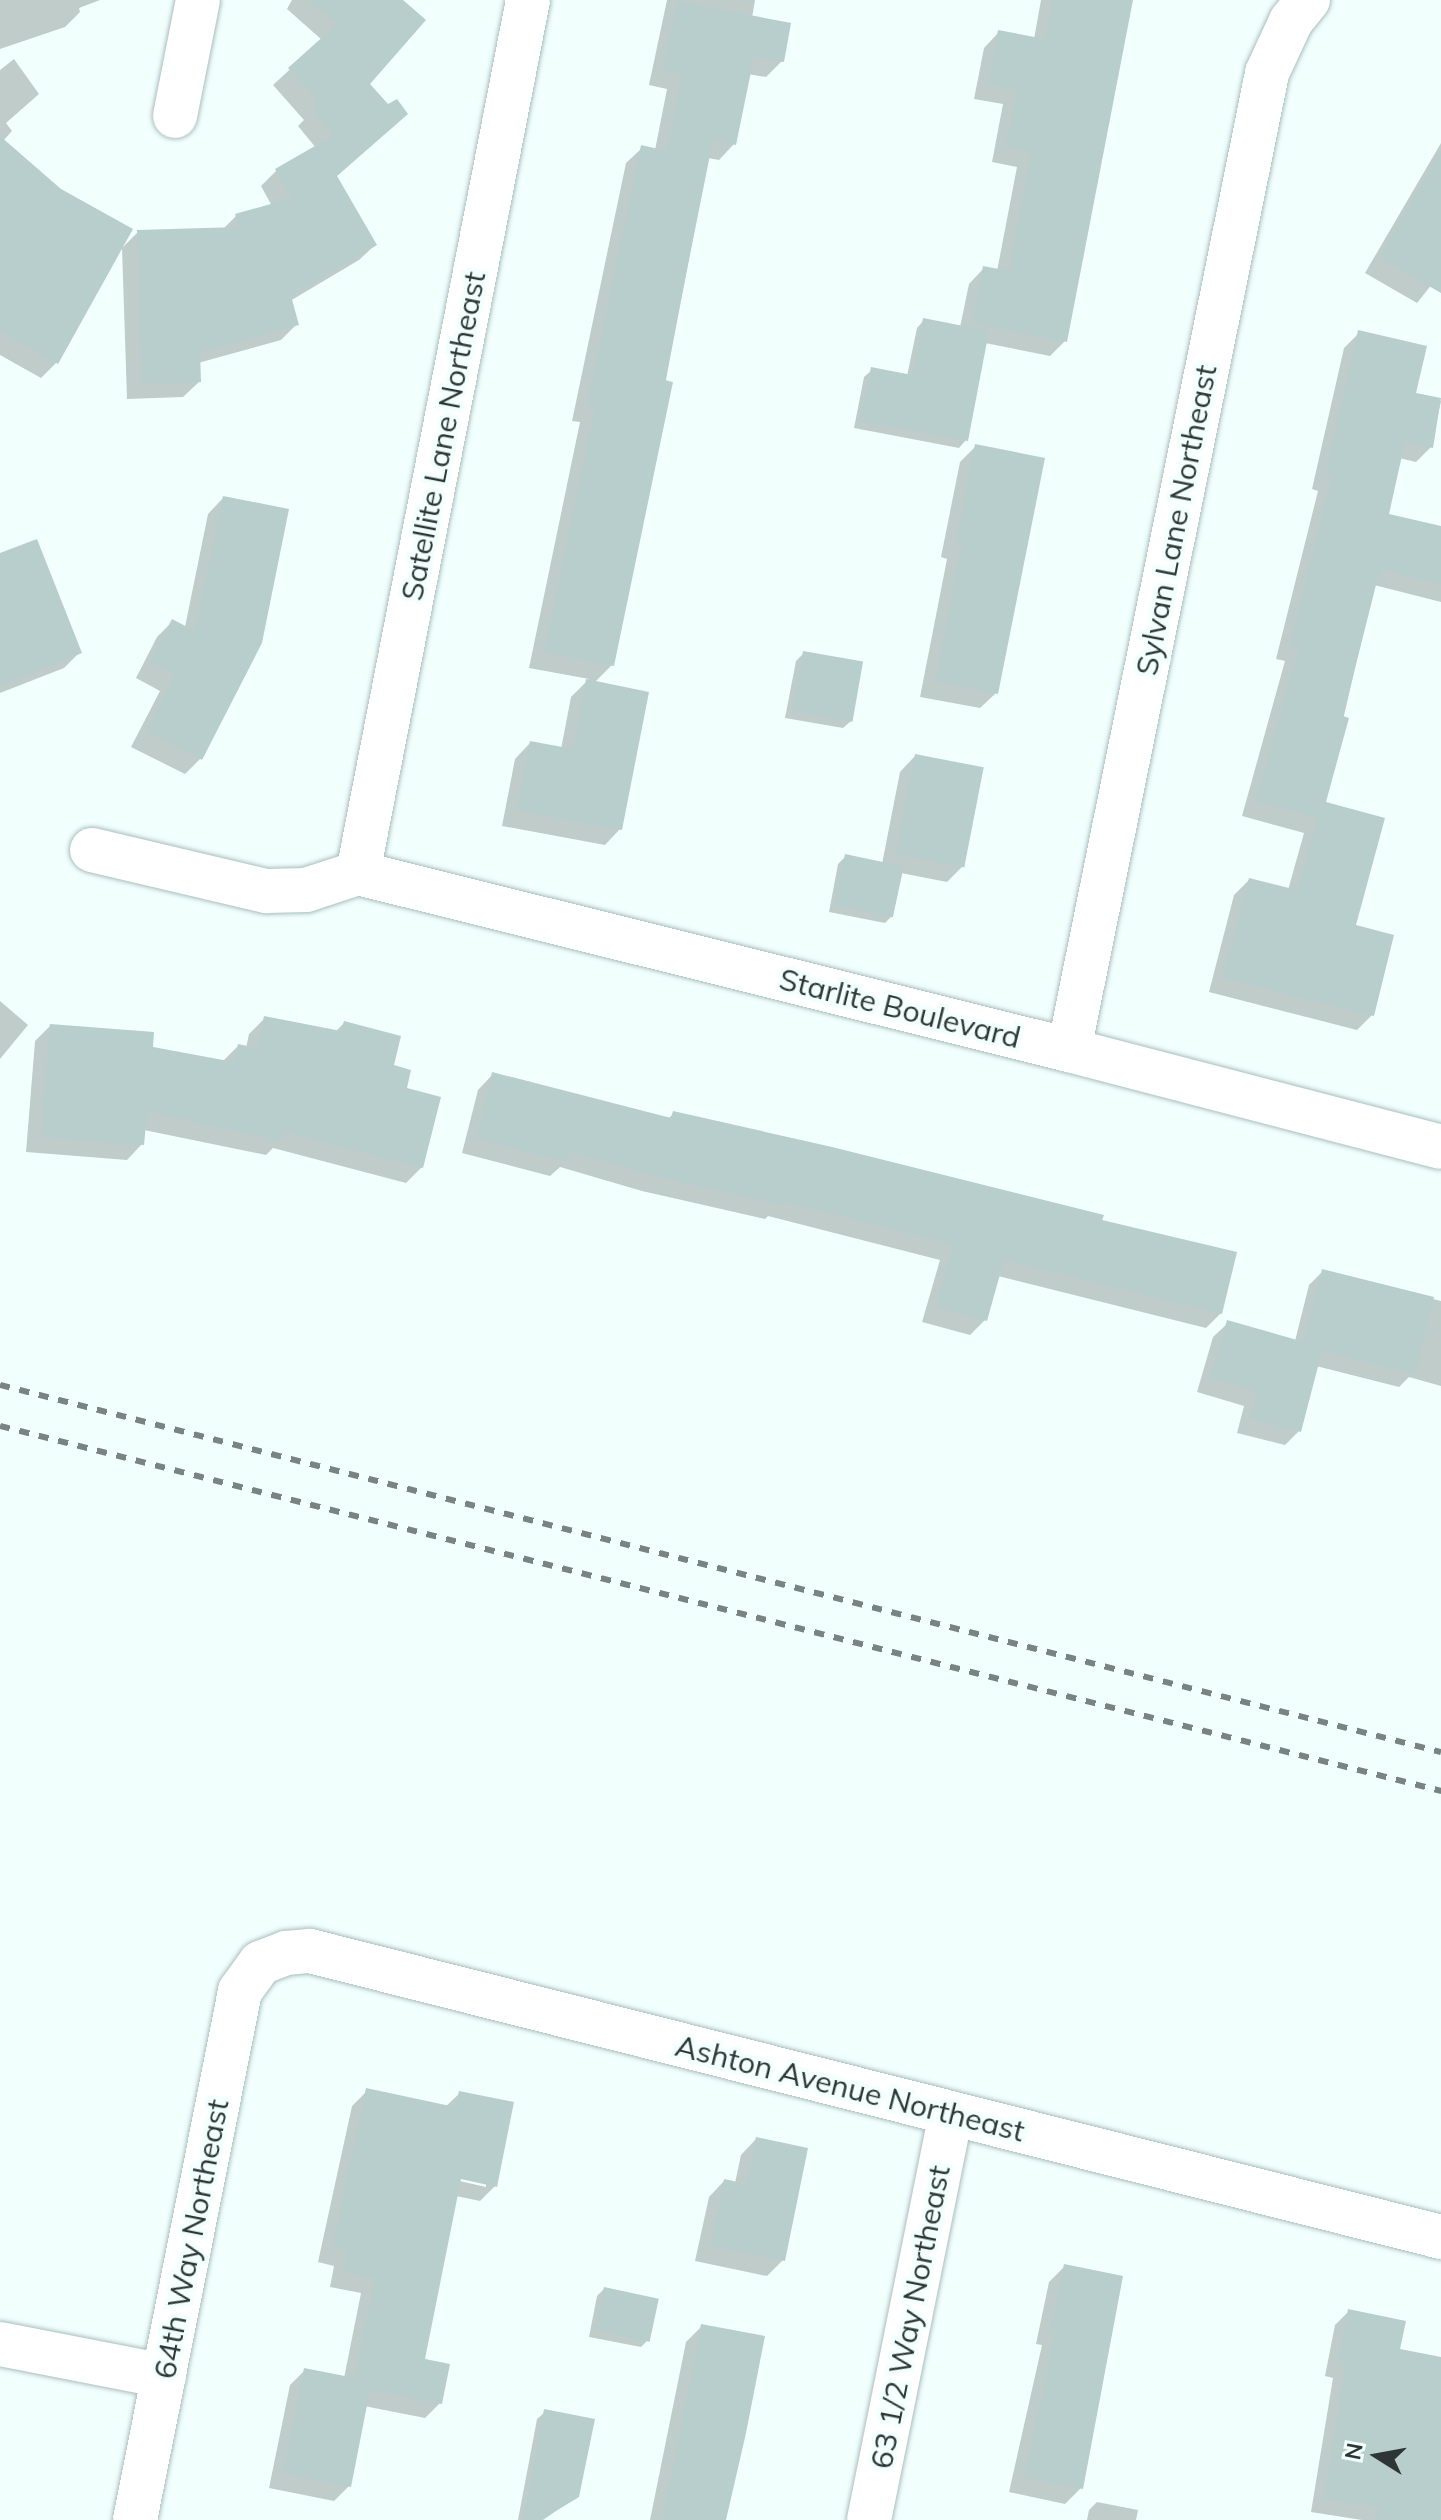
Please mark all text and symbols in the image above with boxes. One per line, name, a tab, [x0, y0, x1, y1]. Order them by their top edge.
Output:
street label: Satellite Lane Northeast	[393, 269, 493, 603]
street label: Sylvan Lane Northeast	[1128, 362, 1224, 678]
street label: Starlite Boulevard	[776, 961, 1024, 1055]
street label: Ashton Avenue Northeast	[672, 2027, 1028, 2149]
street label: 64th Way Northeast	[146, 2096, 236, 2382]
street label: 63 1/2 Way Northeast	[863, 2162, 957, 2472]
north arrow	[1337, 2416, 1417, 2496]
text: N	[1338, 2441, 1369, 2462]

